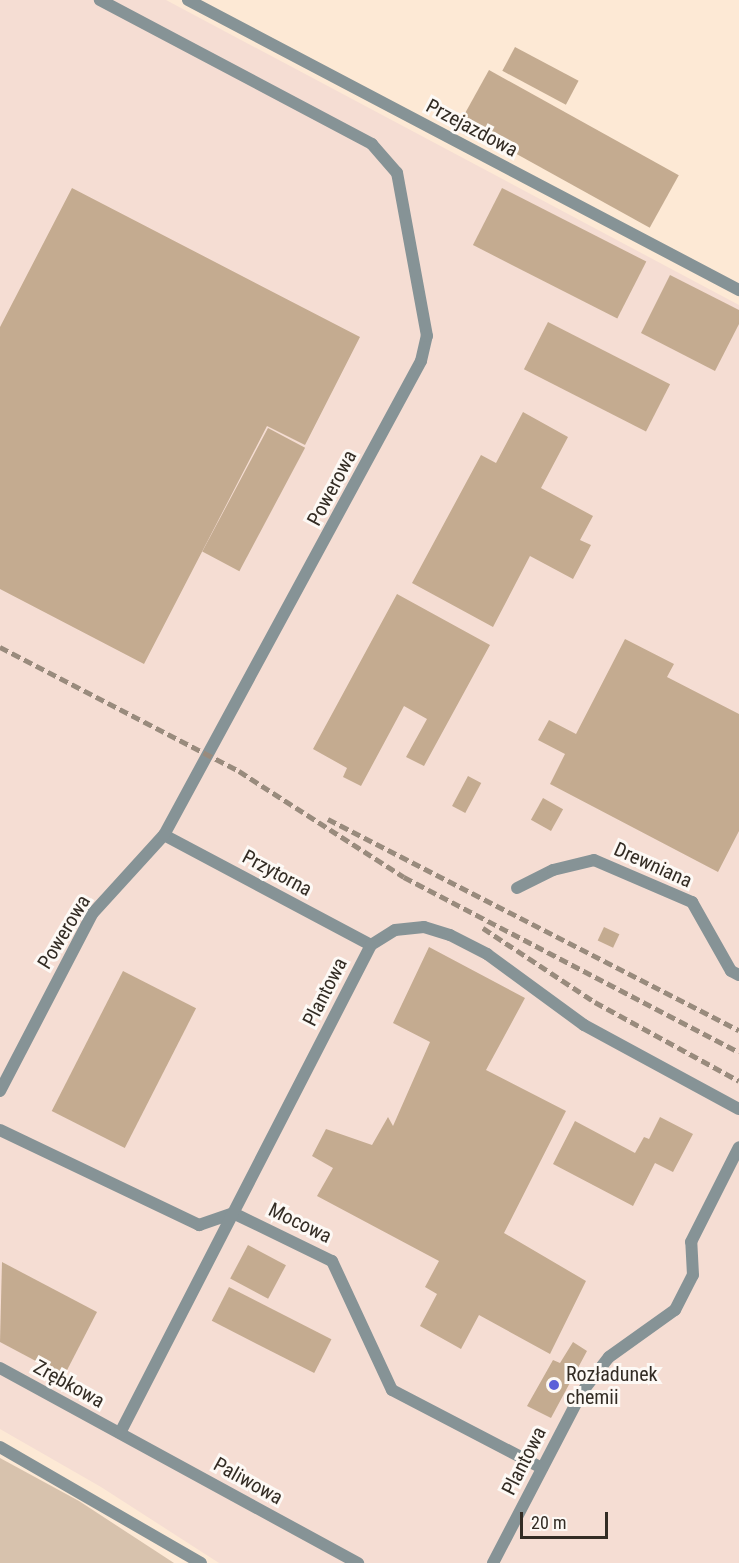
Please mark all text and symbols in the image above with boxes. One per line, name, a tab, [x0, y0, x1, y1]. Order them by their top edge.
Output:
street label: Przejazdowa	[422, 94, 522, 162]
street label: Powerowa	[302, 446, 362, 530]
street label: Drewniana	[610, 837, 696, 893]
street label: Przytorna	[238, 845, 316, 901]
street label: Powerowa	[33, 891, 95, 973]
street label: Plantowa	[298, 954, 352, 1030]
street label: Mocowa	[265, 1198, 335, 1248]
street label: Zrębkowa	[29, 1355, 109, 1413]
place label: Rozładunek chemii	[566, 1362, 658, 1409]
marker: Rozładunek chemii	[547, 1378, 561, 1392]
street label: Plantowa	[497, 1423, 551, 1499]
street label: Paliwowa	[209, 1452, 287, 1510]
scale bar	[523, 1500, 612, 1538]
text: 20 m	[531, 1512, 566, 1533]

